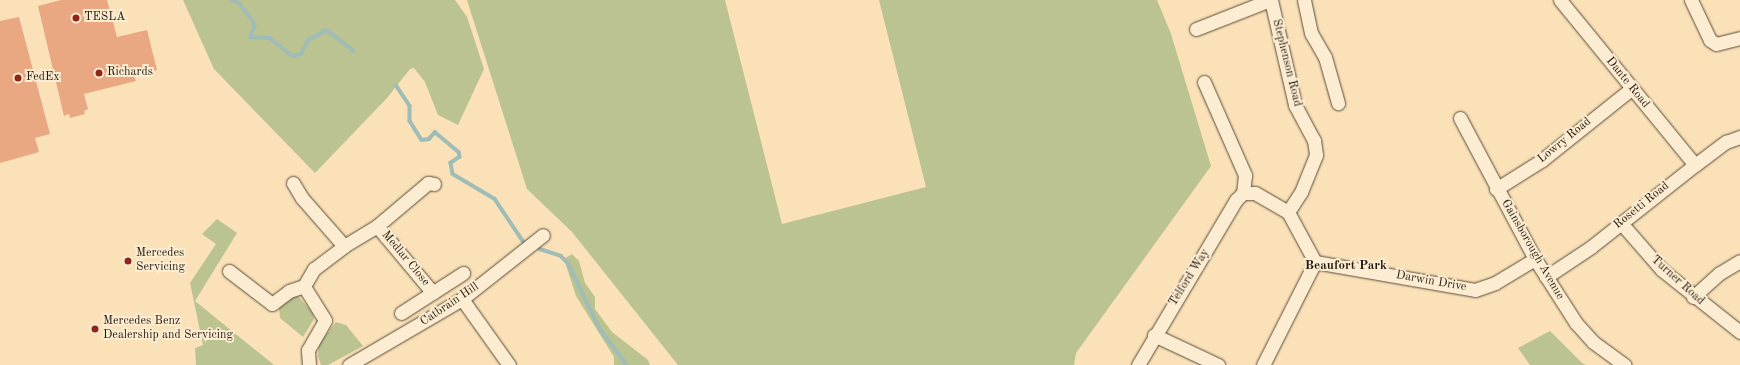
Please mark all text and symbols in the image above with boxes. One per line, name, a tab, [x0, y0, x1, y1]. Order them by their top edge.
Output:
place label: TESLA	[84, 11, 125, 25]
marker: TESLA	[71, 13, 81, 23]
street label: Stephenson Road	[1268, 18, 1304, 108]
street label: Dante Road	[1602, 55, 1652, 111]
place label: Richards	[107, 66, 153, 80]
marker: Richards	[94, 68, 104, 78]
place label: FedEx	[26, 71, 60, 85]
marker: FedEx	[13, 73, 23, 83]
street label: Lowry Road	[1535, 115, 1595, 167]
street label: Rosetti Road	[1611, 179, 1673, 233]
street label: Gainsborough Avenue	[1497, 197, 1567, 303]
street label: Medlar Close	[378, 229, 432, 289]
place label: Mercedes Servicing	[136, 247, 185, 275]
street label: Telford Way	[1167, 247, 1213, 309]
street label: Turner Road	[1647, 253, 1707, 309]
marker: Mercedes Servicing	[123, 256, 133, 266]
district label: Beaufort Park	[1305, 258, 1387, 274]
street label: Darwin Drive	[1395, 269, 1467, 295]
street label: Catbrain Hill	[418, 280, 482, 330]
place label: Mercedes Benz Dealership and Servicing	[103, 315, 233, 343]
marker: Mercedes Benz Dealership and Servicing	[90, 324, 100, 334]

